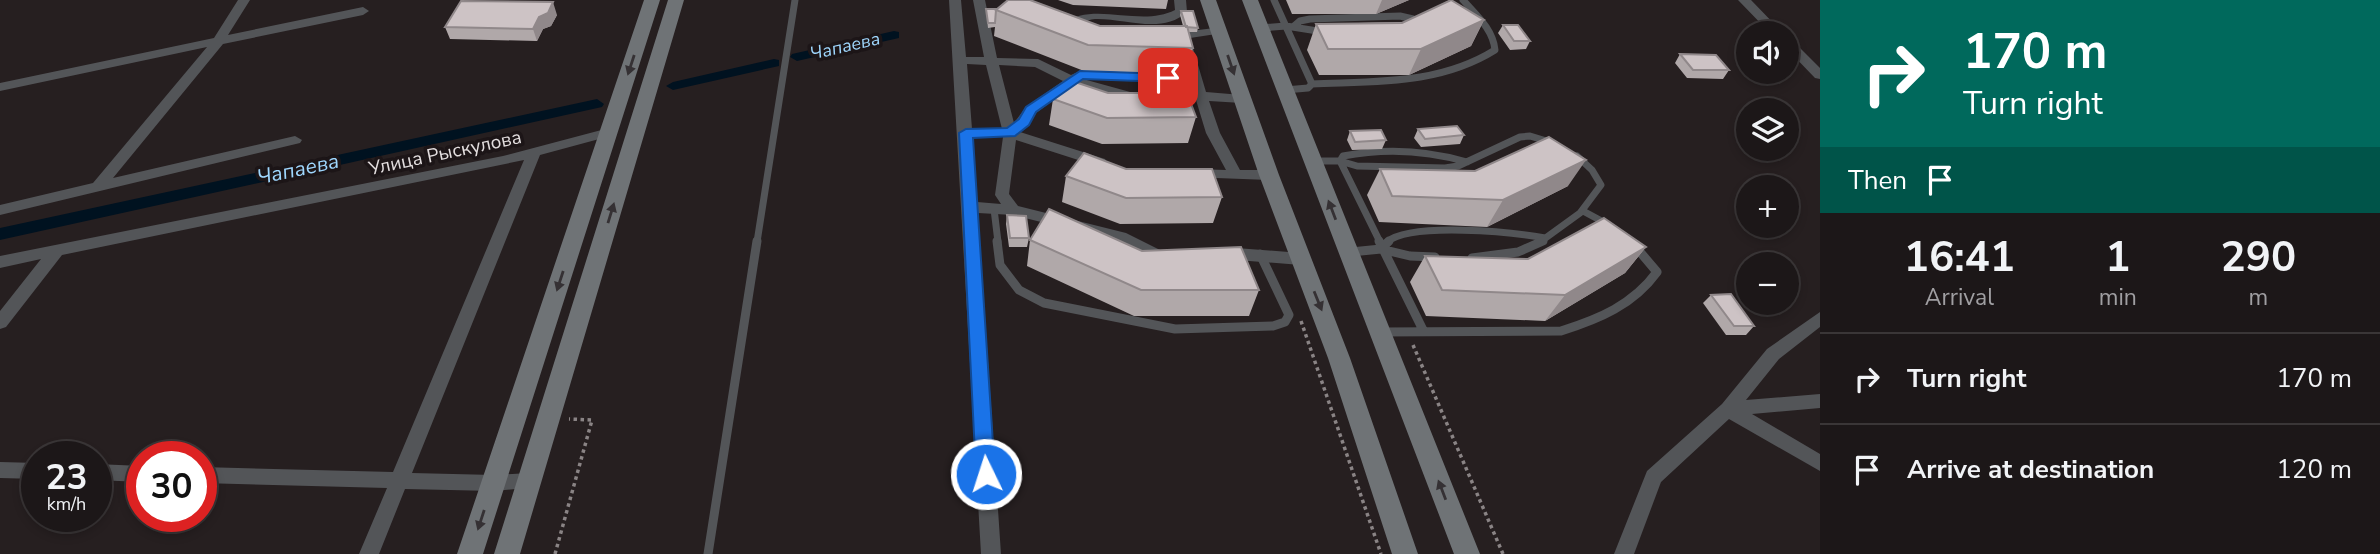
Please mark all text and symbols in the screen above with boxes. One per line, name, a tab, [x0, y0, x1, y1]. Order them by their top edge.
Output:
text: 170 m	[1963, 18, 2107, 85]
map controls	[1736, 21, 1799, 315]
button: sound	[1736, 21, 1799, 84]
water label: Чапаева	[808, 26, 882, 66]
icon: right	[1848, 28, 1939, 119]
pin	[1138, 48, 1198, 108]
one-way arrow	[1226, 54, 1237, 75]
one-way arrow	[625, 55, 636, 76]
icon: arrive	[1149, 59, 1187, 97]
text: Turn right	[1963, 82, 2103, 125]
button: layers	[1736, 98, 1799, 161]
street label: Улица Рыскулова	[365, 124, 524, 182]
water label: Чапаева	[254, 147, 342, 191]
icon: arrive	[1921, 161, 1959, 199]
text: Then	[1848, 163, 1907, 198]
button: +	[1736, 175, 1799, 238]
one-way arrow	[1327, 200, 1338, 221]
one-way arrow	[607, 202, 617, 223]
text: 16:41	[1904, 229, 2015, 286]
text: 1	[2105, 229, 2130, 286]
text: 290	[2221, 229, 2296, 286]
button: −	[1736, 252, 1799, 315]
one-way arrow	[554, 271, 565, 292]
text: Arrival	[1925, 282, 1994, 313]
text: min	[2099, 282, 2137, 313]
text: m	[2249, 282, 2268, 313]
one-way arrow	[1313, 290, 1324, 311]
icon: right	[1848, 360, 1886, 398]
text: Turn right	[1907, 361, 2026, 396]
text: 170 m	[2276, 361, 2352, 396]
position arrow	[949, 437, 1023, 511]
speed limit sign: 30	[126, 441, 217, 532]
icon: arrive	[1848, 451, 1886, 489]
text: Arrive at destination	[1907, 452, 2154, 487]
text: 120 m	[2276, 452, 2352, 487]
text: 23	[45, 454, 88, 501]
one-way arrow	[1437, 480, 1448, 501]
text: km/h	[47, 492, 86, 516]
one-way arrow	[476, 510, 486, 531]

